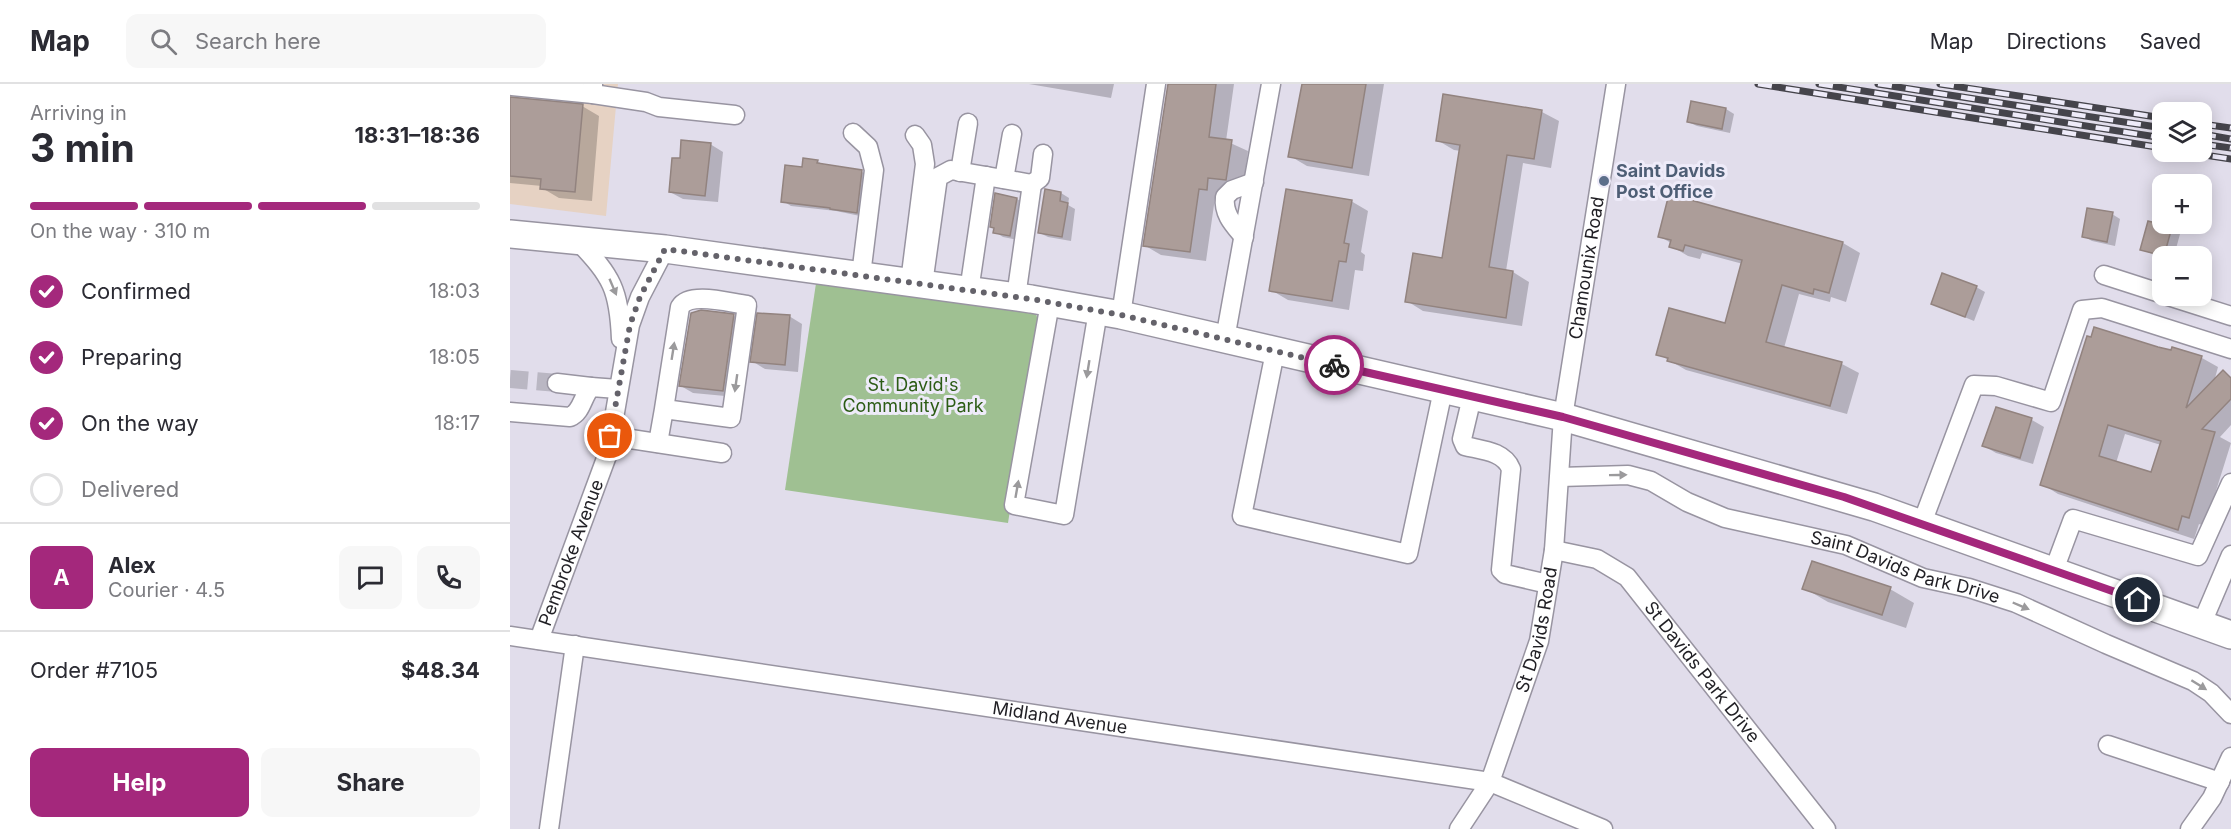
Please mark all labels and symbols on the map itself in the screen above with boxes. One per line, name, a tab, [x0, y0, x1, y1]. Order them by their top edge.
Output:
place label: Saint Davids Post Office	[1616, 160, 1725, 202]
marker: Saint Davids Post Office	[1597, 174, 1611, 188]
street label: Chamounix Road	[1564, 195, 1608, 341]
one-way arrow	[608, 278, 618, 296]
courier	[1304, 335, 1364, 395]
one-way arrow	[669, 342, 678, 361]
one-way arrow	[1084, 360, 1093, 379]
one-way arrow	[732, 374, 741, 393]
park label: St. David's Community Park	[842, 374, 984, 416]
pin	[584, 410, 635, 461]
one-way arrow	[1609, 471, 1628, 480]
street label: Pembroke Avenue	[534, 477, 607, 629]
one-way arrow	[1013, 479, 1022, 498]
street label: Saint Davids Park Drive	[1809, 526, 2003, 607]
street label: St Davids Road	[1511, 565, 1561, 695]
pin	[2112, 574, 2163, 625]
street label: St Davids Park Drive	[1640, 597, 1765, 746]
one-way arrow	[2012, 601, 2030, 611]
one-way arrow	[2191, 680, 2207, 691]
street label: Midland Avenue	[991, 697, 1129, 738]

